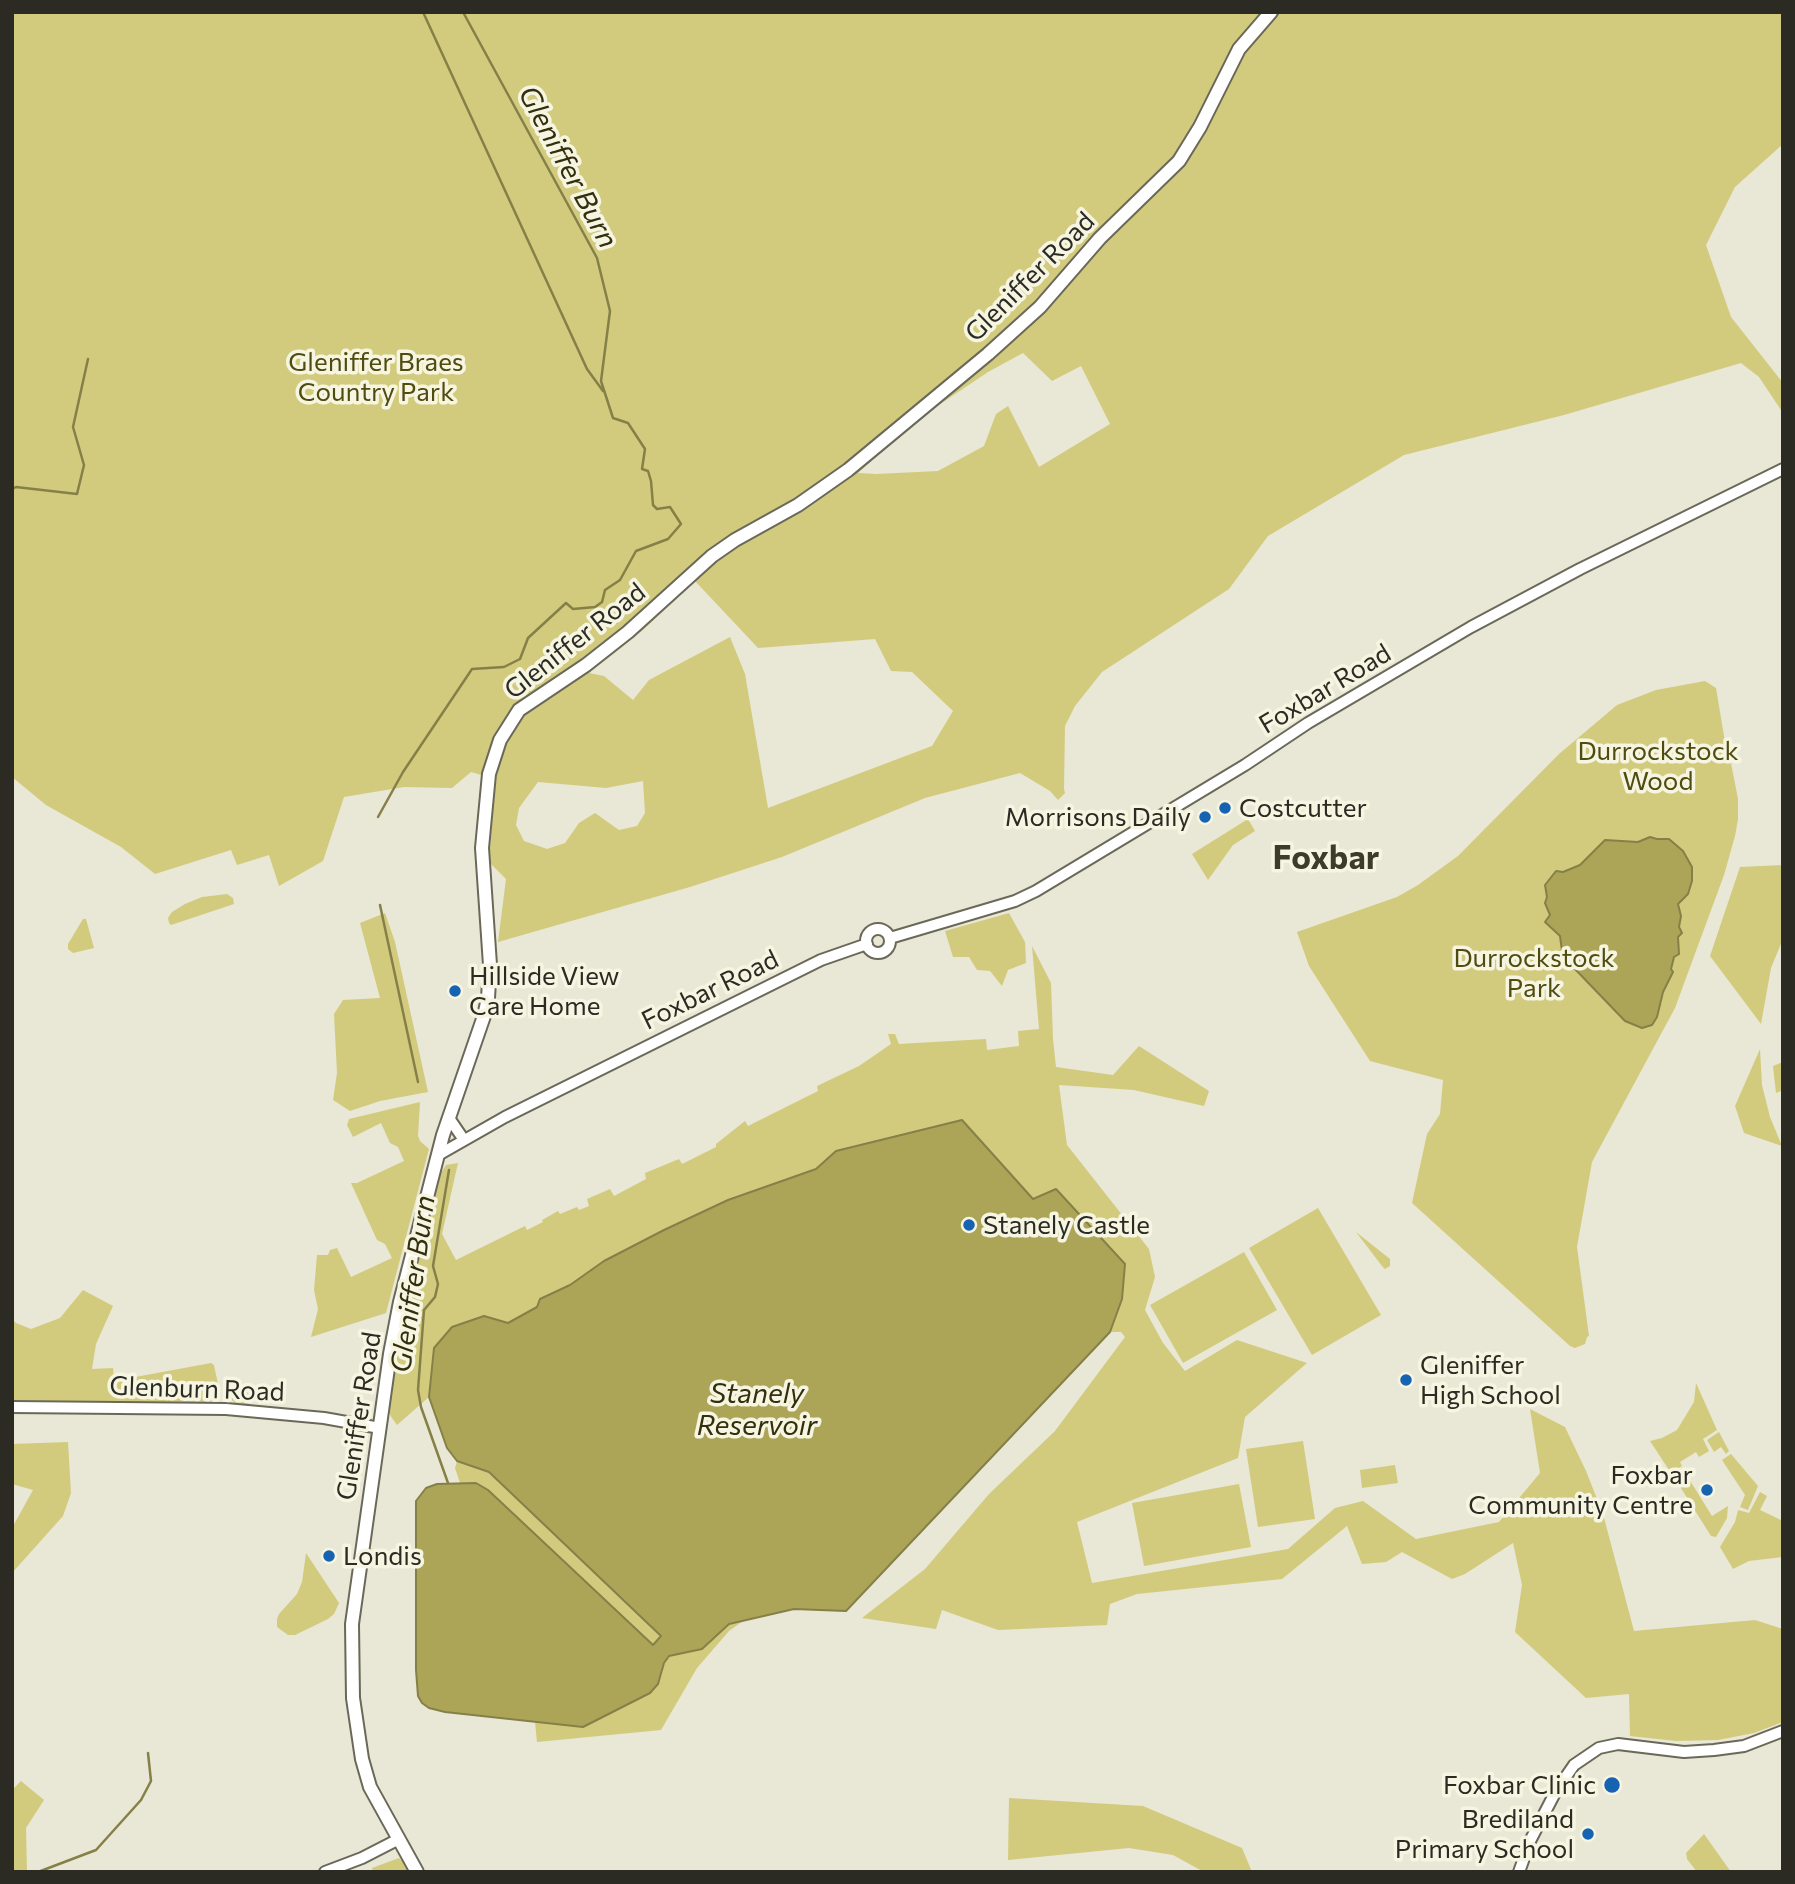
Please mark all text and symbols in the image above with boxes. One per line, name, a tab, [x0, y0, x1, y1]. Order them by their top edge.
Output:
water label: Gleniffer Burn	[511, 80, 625, 254]
street label: Gleniffer Road	[959, 206, 1101, 348]
park label: Gleniffer Braes Country Park	[288, 346, 464, 408]
street label: Gleniffer Road	[498, 576, 652, 706]
street label: Foxbar Road	[1253, 637, 1397, 741]
park label: Durrockstock Wood	[1577, 735, 1739, 796]
place label: Costcutter	[1239, 792, 1367, 824]
marker: Costcutter	[1217, 800, 1233, 816]
place label: Morrisons Daily	[1005, 801, 1191, 833]
marker: Morrisons Daily	[1197, 809, 1213, 825]
district label: Foxbar	[1273, 838, 1379, 878]
park label: Durrockstock Park	[1453, 942, 1615, 1004]
street label: Foxbar Road	[637, 943, 783, 1037]
place label: Hillside View Care Home	[469, 960, 619, 1021]
marker: Hillside View Care Home	[447, 983, 463, 999]
water label: Gleniffer Burn	[384, 1193, 442, 1375]
place label: Stanely Castle	[983, 1209, 1150, 1241]
marker: Stanely Castle	[961, 1217, 977, 1233]
street label: Gleniffer Road	[330, 1330, 388, 1502]
place label: Gleniffer High School	[1420, 1349, 1561, 1410]
street label: Glenburn Road	[109, 1370, 285, 1408]
marker: Gleniffer High School	[1398, 1372, 1414, 1388]
water label: Stanely Reservoir	[697, 1377, 817, 1443]
place label: Foxbar Community Centre	[1468, 1459, 1693, 1520]
marker: Foxbar Community Centre	[1699, 1482, 1715, 1498]
place label: Londis	[343, 1540, 422, 1572]
marker: Londis	[321, 1548, 337, 1564]
place label: Foxbar Clinic	[1443, 1769, 1596, 1801]
marker: Foxbar Clinic	[1602, 1775, 1622, 1795]
place label: Brediland Primary School	[1395, 1803, 1574, 1864]
marker: Brediland Primary School	[1580, 1826, 1596, 1842]

